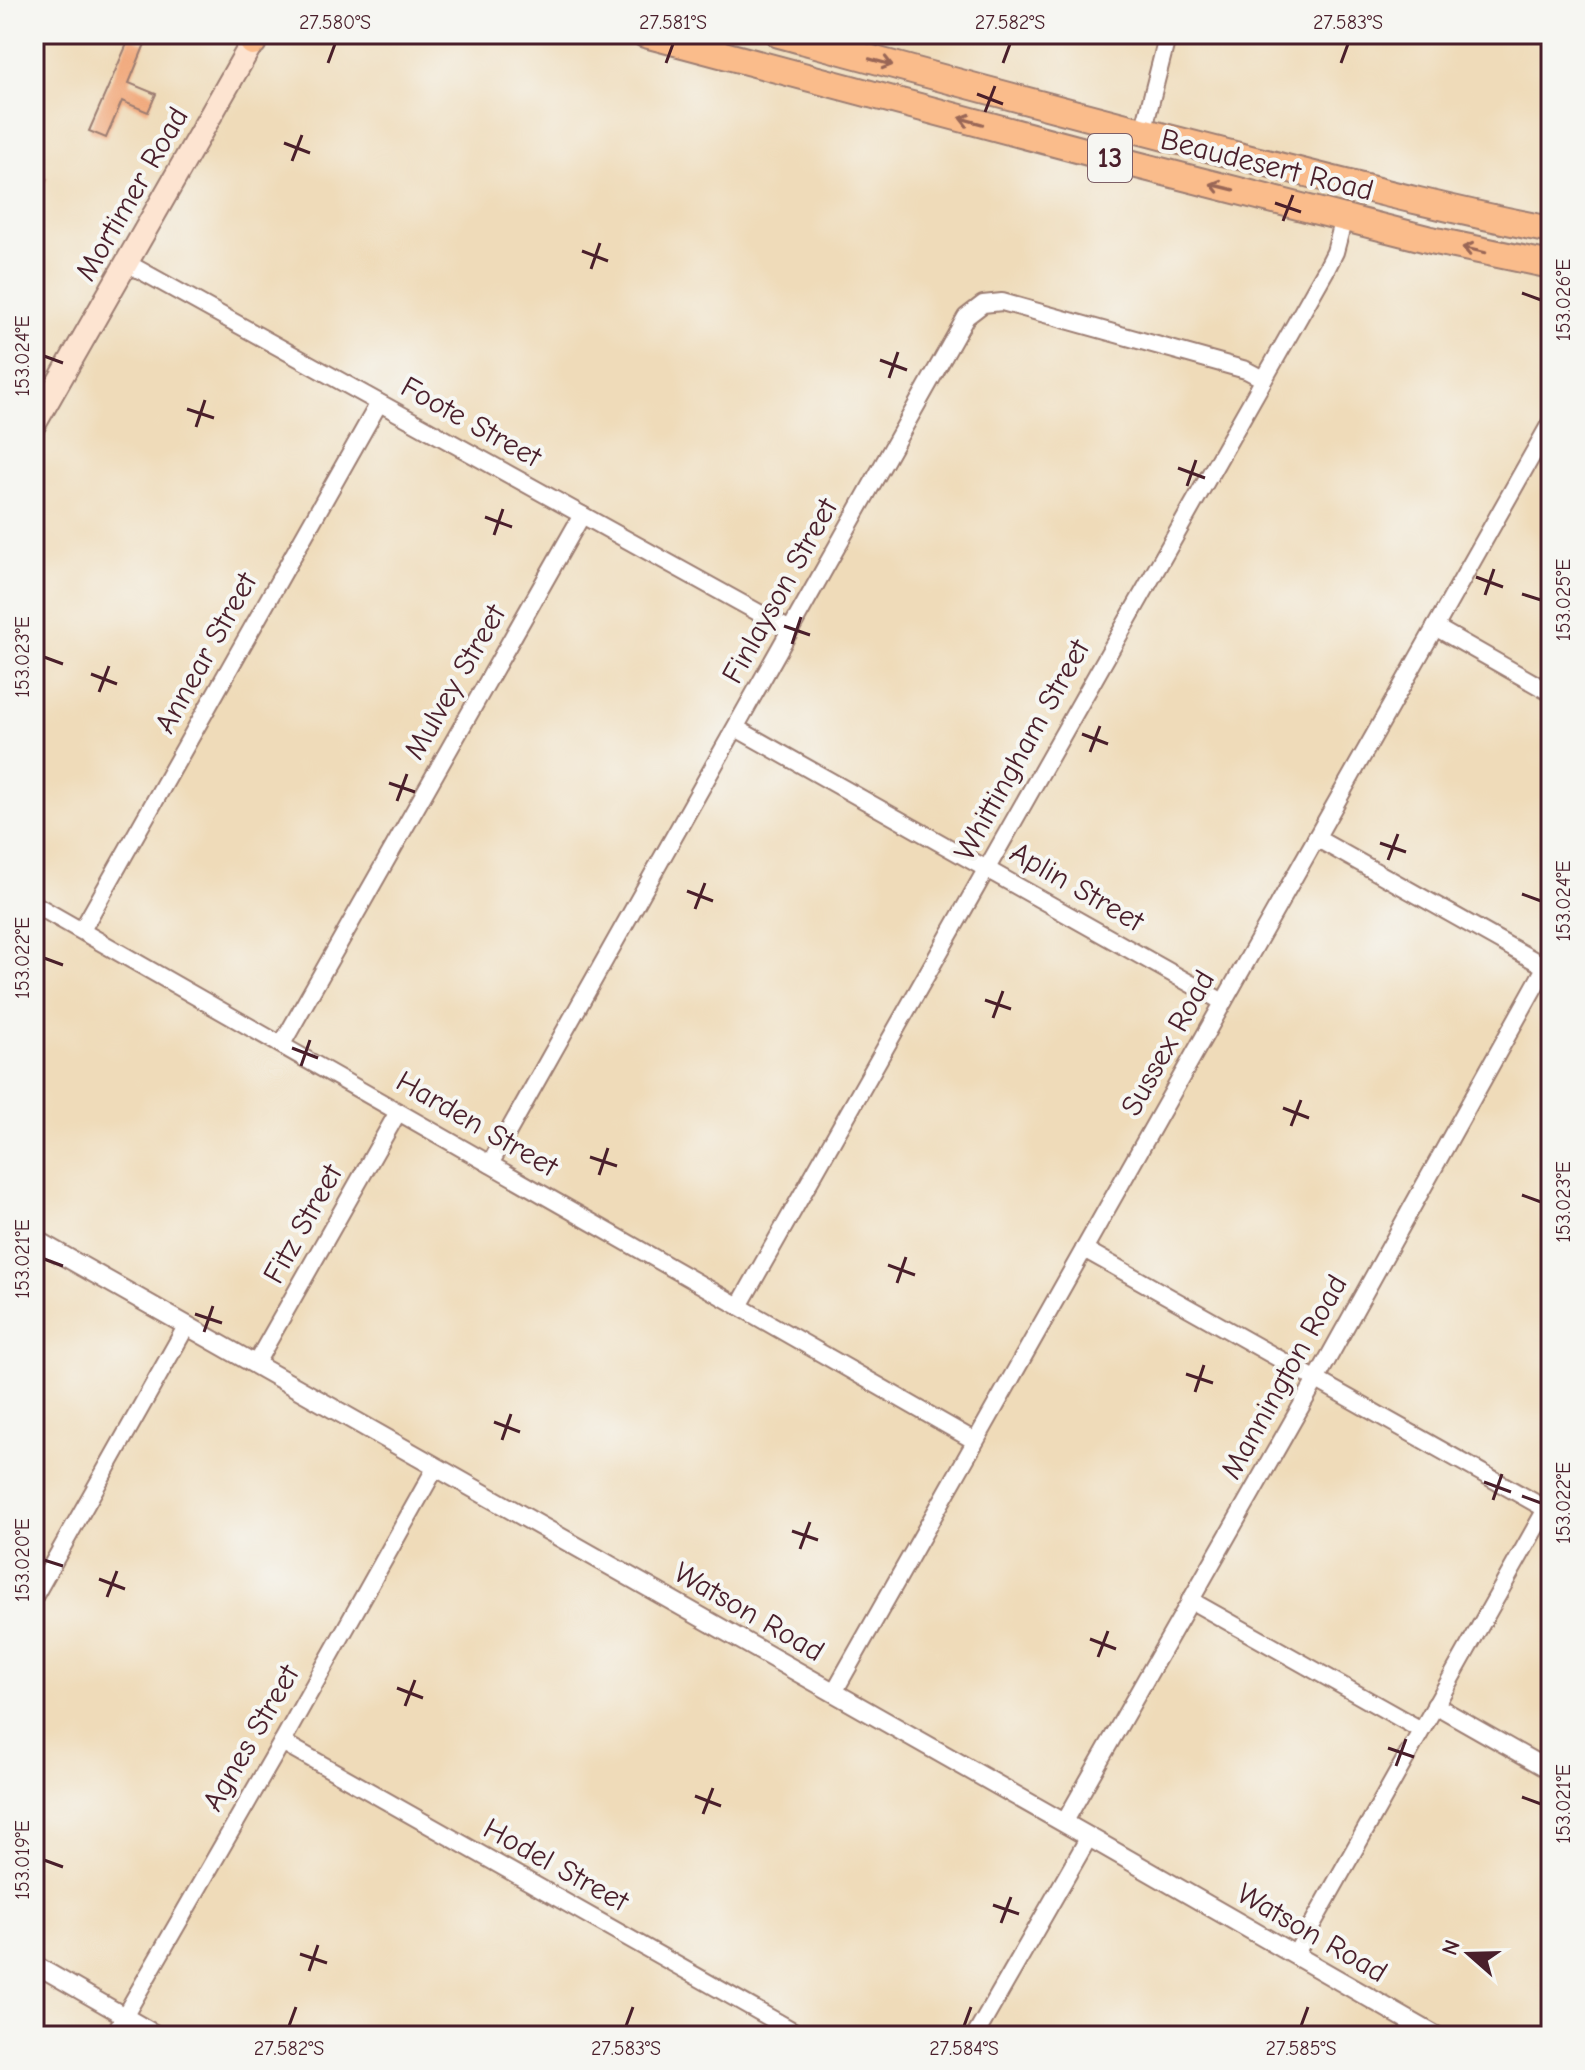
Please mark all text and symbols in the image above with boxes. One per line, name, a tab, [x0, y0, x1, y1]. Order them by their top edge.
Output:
text: 27.580°S	[299, 11, 371, 34]
text: 27.581°S	[639, 11, 707, 34]
text: 27.582°S	[975, 11, 1045, 34]
text: 27.583°S	[1313, 11, 1383, 34]
one-way arrow	[868, 55, 894, 70]
street label: Mortimer Road	[68, 101, 196, 287]
one-way arrow	[958, 113, 984, 128]
street label: Beaudesert Road	[1157, 122, 1377, 208]
road number: 13	[1088, 134, 1132, 182]
one-way arrow	[1210, 178, 1236, 193]
one-way arrow	[1462, 242, 1488, 257]
text: 153.026°E	[1552, 259, 1575, 341]
text: 153.024°E	[11, 315, 34, 397]
street label: Foote Street	[395, 369, 548, 476]
street label: Finlayson Street	[715, 491, 846, 690]
text: 153.025°E	[1552, 559, 1575, 641]
street label: Annear Street	[148, 565, 265, 739]
street label: Mulvey Street	[397, 597, 514, 765]
text: 153.023°E	[11, 616, 34, 698]
street label: Whittingham Street	[947, 632, 1098, 866]
street label: Aplin Street	[1004, 835, 1151, 940]
text: 153.024°E	[1552, 860, 1575, 942]
text: 153.022°E	[11, 917, 34, 999]
street label: Sussex Road	[1114, 964, 1222, 1122]
street label: Harden Street	[390, 1064, 565, 1185]
street label: Fitz Street	[256, 1157, 351, 1290]
text: 153.023°E	[1552, 1161, 1575, 1243]
text: 153.021°E	[11, 1219, 34, 1299]
street label: Mannington Road	[1213, 1269, 1355, 1485]
text: 153.022°E	[1552, 1462, 1575, 1544]
text: 153.020°E	[11, 1518, 34, 1602]
street label: Watson Road	[668, 1555, 830, 1669]
street label: Agnes Street	[195, 1658, 308, 1817]
text: 153.021°E	[1552, 1764, 1575, 1844]
street label: Hodel Street	[477, 1811, 636, 1920]
text: 153.019°E	[11, 1820, 34, 1900]
street label: Watson Road	[1231, 1876, 1393, 1990]
north arrow	[1429, 1914, 1509, 1994]
text: N	[1436, 1936, 1466, 1959]
text: 27.582°S	[254, 2037, 324, 2060]
text: 27.583°S	[591, 2037, 661, 2060]
text: 27.584°S	[929, 2037, 999, 2060]
text: 27.585°S	[1266, 2037, 1336, 2060]

